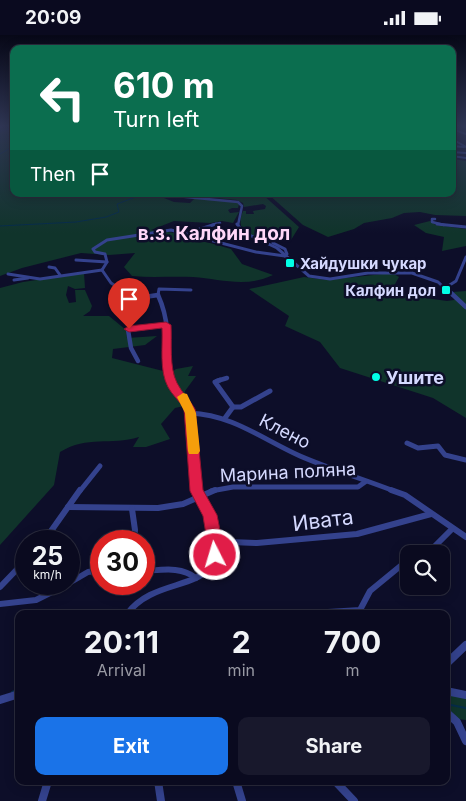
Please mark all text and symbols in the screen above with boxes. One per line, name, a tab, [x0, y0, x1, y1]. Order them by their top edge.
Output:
text: 20:09	[25, 6, 81, 29]
text: 610 m	[113, 64, 215, 106]
icon: left	[30, 65, 95, 130]
text: Turn left	[113, 106, 199, 132]
icon: arrive	[86, 160, 114, 188]
text: Then	[30, 163, 76, 186]
district label: в.з. Калфин дол	[138, 222, 290, 245]
place label: Хайдушки чукар	[300, 254, 427, 273]
marker: Хайдушки чукар	[284, 257, 296, 269]
pin	[108, 278, 150, 329]
place label: Калфин дол	[345, 281, 436, 300]
marker: Калфин дол	[440, 284, 452, 296]
icon: arrive	[115, 285, 143, 313]
place label: Ушите	[386, 367, 444, 388]
marker: Ушите	[370, 371, 382, 383]
street label: Клено	[256, 409, 314, 453]
street label: Марина поляна	[219, 458, 357, 486]
street label: Ивата	[291, 504, 355, 536]
position arrow	[188, 528, 240, 580]
speed limit sign: 30	[90, 530, 155, 595]
text: 25	[32, 541, 63, 571]
map controls	[400, 545, 450, 595]
button: search	[400, 545, 450, 595]
text: km/h	[33, 567, 62, 582]
text: 20:11	[84, 624, 159, 660]
text: 2	[232, 624, 251, 660]
text: 700	[324, 624, 381, 660]
text: Arrival	[97, 660, 146, 680]
text: min	[228, 660, 255, 680]
text: m	[345, 660, 359, 680]
button: Exit	[35, 717, 228, 775]
button: Share	[238, 717, 430, 775]

